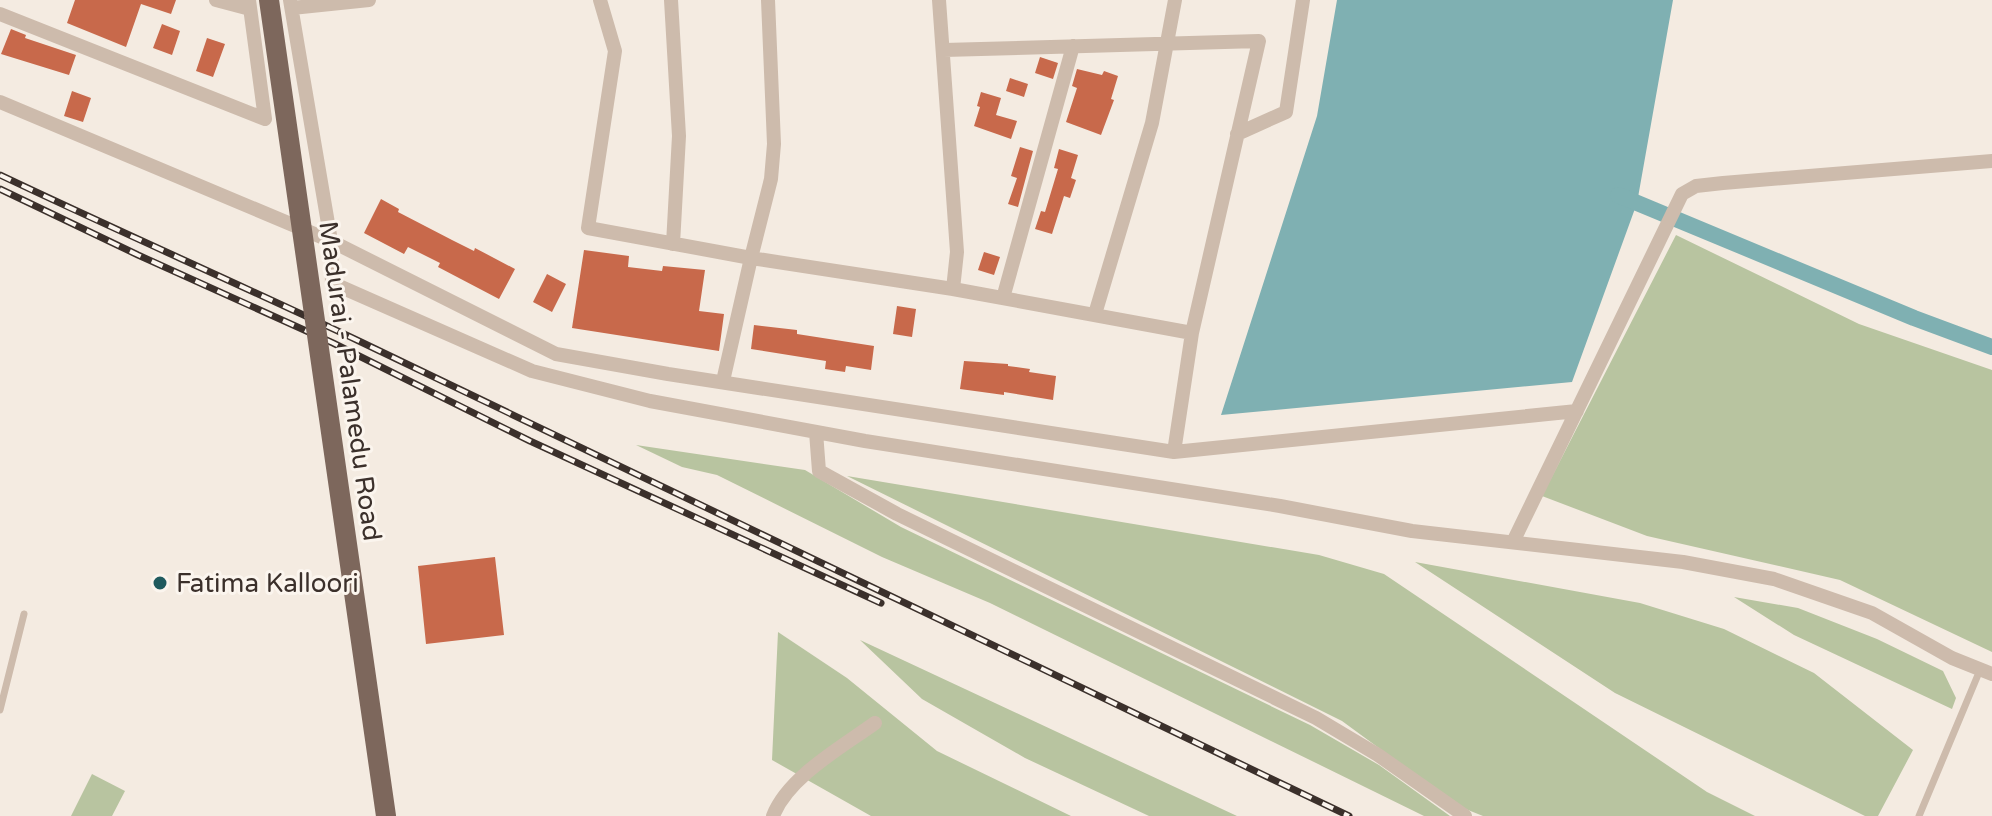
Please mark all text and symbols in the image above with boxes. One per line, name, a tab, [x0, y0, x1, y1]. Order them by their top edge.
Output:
street label: Madurai - Palamedu Road	[312, 219, 388, 543]
place label: Fatima Kalloori	[176, 568, 359, 599]
marker: Fatima Kalloori	[151, 574, 169, 592]

